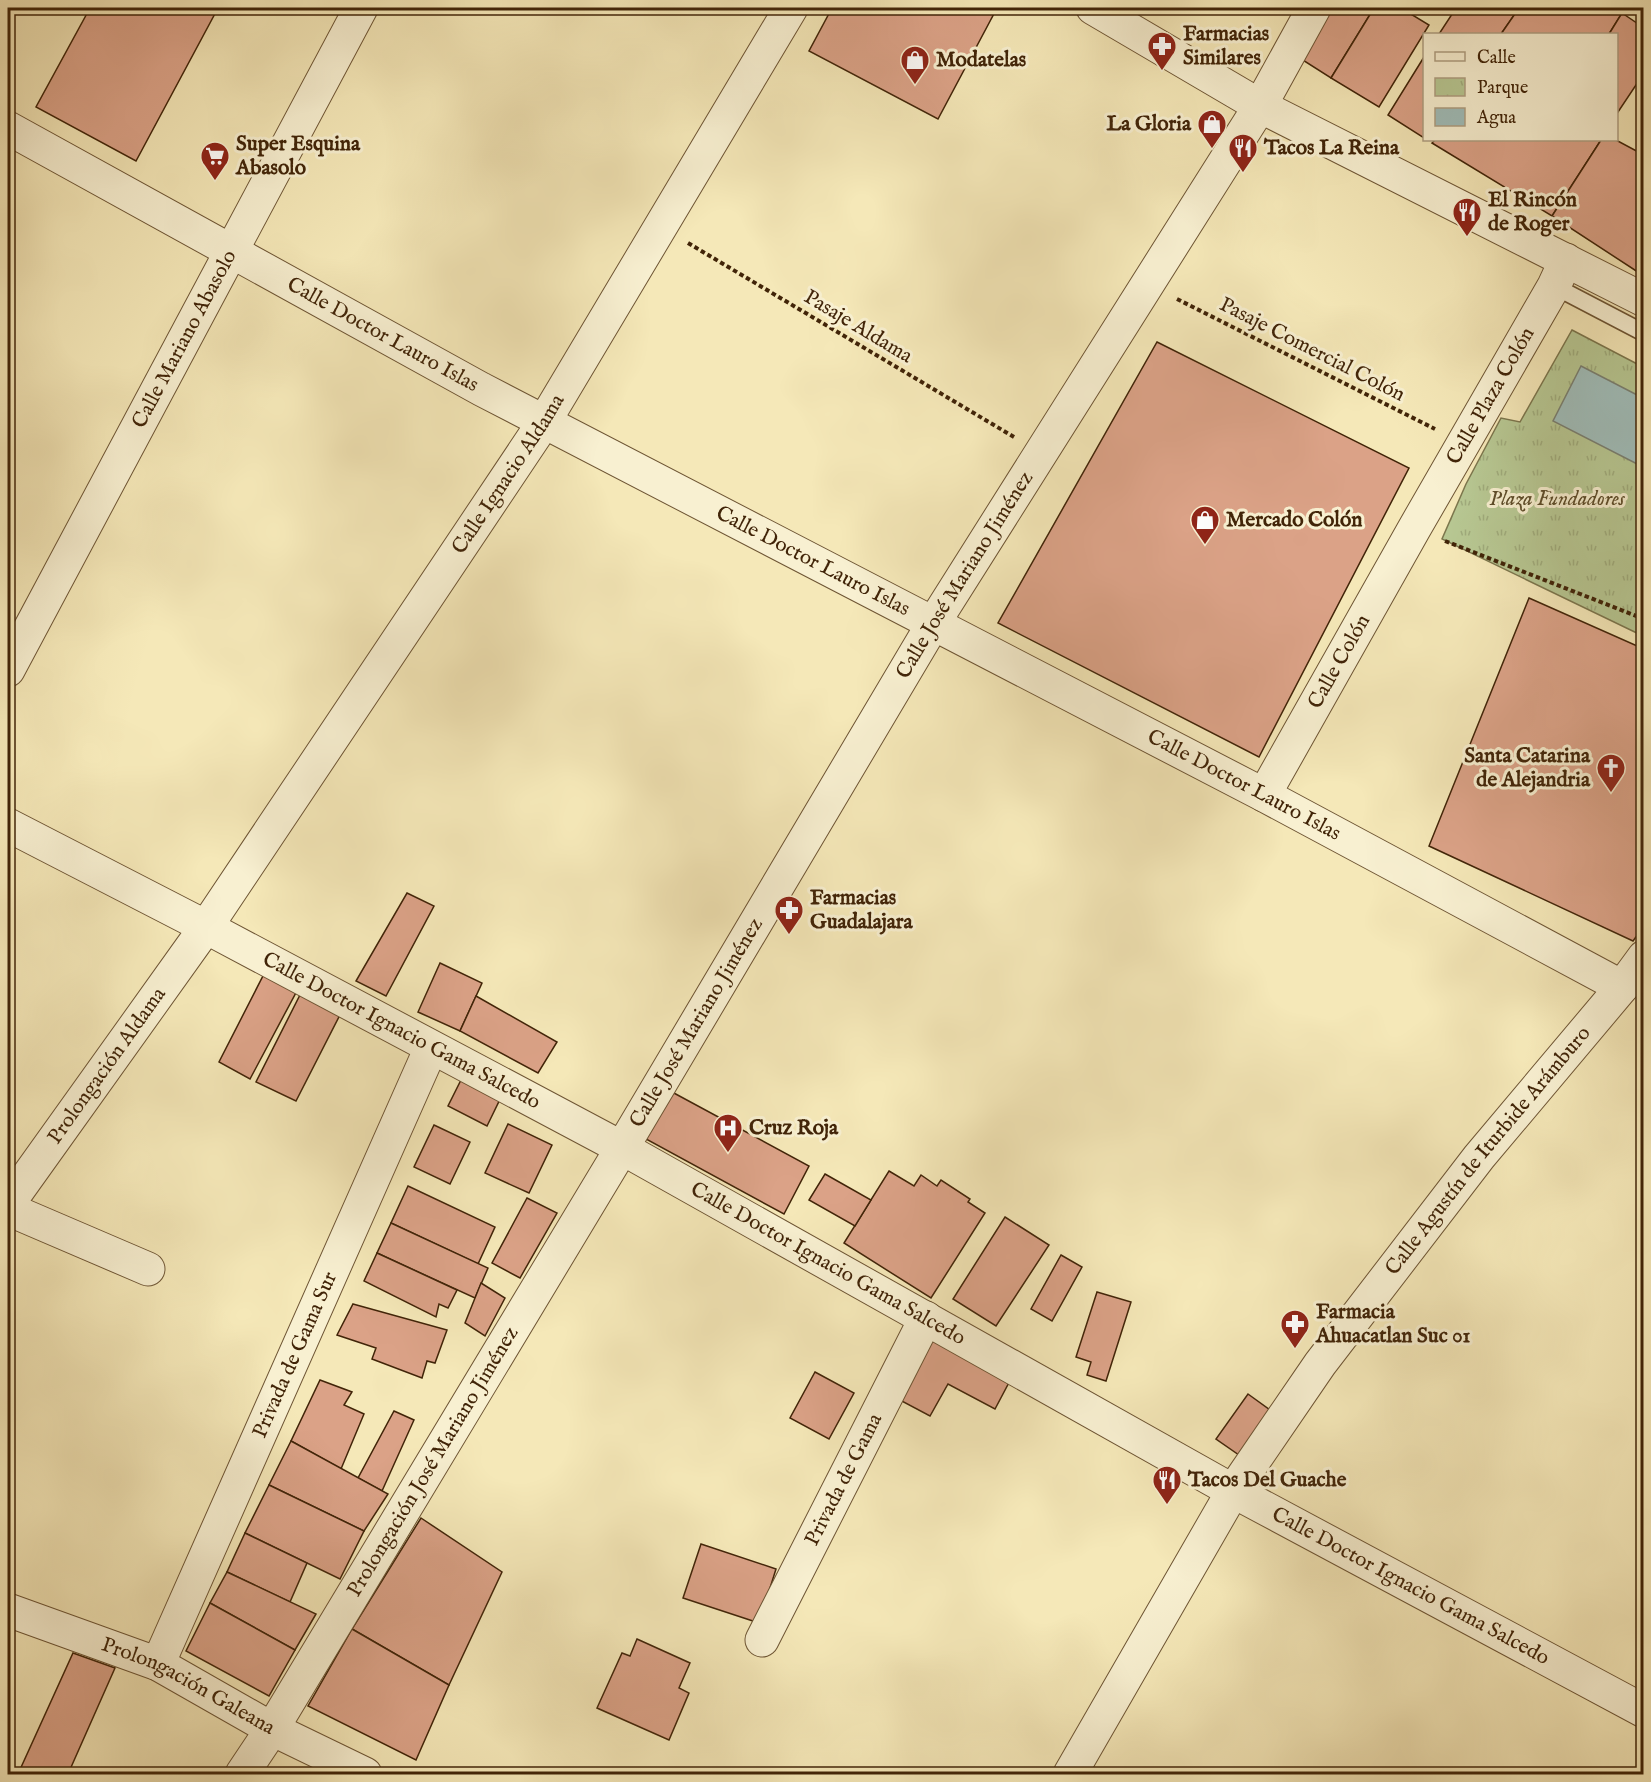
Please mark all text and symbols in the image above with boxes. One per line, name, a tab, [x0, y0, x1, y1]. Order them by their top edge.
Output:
place label: Farmacias Similares	[1183, 21, 1269, 72]
pharmacy icon: Farmacias Similares	[1146, 30, 1178, 72]
legend	[1423, 33, 1618, 141]
shop icon: Modatelas	[899, 44, 931, 86]
place label: Modatelas	[936, 47, 1026, 74]
text: Calle	[1477, 47, 1516, 70]
text: Parque	[1477, 77, 1528, 100]
text: Agua	[1476, 107, 1516, 130]
shop icon: La Gloria	[1196, 108, 1228, 150]
place label: La Gloria	[1106, 111, 1192, 138]
place label: Super Esquina Abasolo	[235, 131, 361, 182]
restaurant icon: Tacos La Reina	[1227, 132, 1259, 174]
place label: Tacos La Reina	[1263, 135, 1400, 162]
supermarket icon: Super Esquina Abasolo	[199, 140, 231, 182]
place label: El Rincón de Roger	[1488, 187, 1577, 238]
restaurant icon: El Rincón de Roger	[1451, 196, 1483, 238]
street label: Calle Mariano Abasolo	[126, 245, 243, 433]
street label: Calle Doctor Lauro Islas	[282, 271, 483, 399]
street label: Pasaje Aldama	[799, 284, 918, 371]
street label: Pasaje Comercial Colón	[1215, 291, 1409, 409]
street label: Calle Plaza Colón	[1440, 322, 1541, 470]
street label: Calle Ignacio Aldama	[446, 389, 571, 559]
street label: Calle José Mariano Jiménez	[890, 466, 1040, 684]
park label: Plaza Fundadores	[1489, 486, 1626, 513]
street label: Calle Doctor Lauro Islas	[711, 500, 914, 622]
shop icon: Mercado Colón	[1189, 504, 1221, 546]
place label: Mercado Colón	[1226, 507, 1362, 534]
street label: Calle Colón	[1302, 610, 1376, 714]
street label: Calle Doctor Lauro Islas	[1143, 723, 1345, 847]
place label: Santa Catarina de Alejandria	[1464, 743, 1591, 794]
church icon: Santa Catarina de Alejandria	[1595, 752, 1627, 794]
place label: Farmacias Guadalajara	[810, 885, 914, 936]
pharmacy icon: Farmacias Guadalajara	[773, 894, 805, 936]
street label: Calle José Mariano Jiménez	[624, 913, 769, 1133]
street label: Calle Doctor Ignacio Gama Salcedo	[258, 946, 545, 1116]
street label: Prolongación Aldama	[42, 981, 173, 1150]
street label: Calle Agustín de Iturbide Arámburo	[1379, 1021, 1597, 1281]
hospital icon: Cruz Roja	[712, 1112, 744, 1154]
place label: Cruz Roja	[749, 1115, 839, 1142]
street label: Calle Doctor Ignacio Gama Salcedo	[686, 1176, 970, 1352]
street label: Privada de Gama Sur	[246, 1267, 344, 1442]
place label: Farmacia Ahuacatlan Suc 01	[1315, 1299, 1471, 1350]
pharmacy icon: Farmacia Ahuacatlan Suc 01	[1279, 1308, 1311, 1350]
street label: Prolongación José Mariano Jiménez	[341, 1321, 525, 1602]
street label: Privada de Gama	[799, 1408, 889, 1550]
restaurant icon: Tacos Del Guache	[1151, 1464, 1183, 1506]
place label: Tacos Del Guache	[1187, 1467, 1347, 1494]
street label: Calle Doctor Ignacio Gama Salcedo	[1267, 1501, 1554, 1671]
street label: Prolongación Galeana	[98, 1631, 281, 1742]

